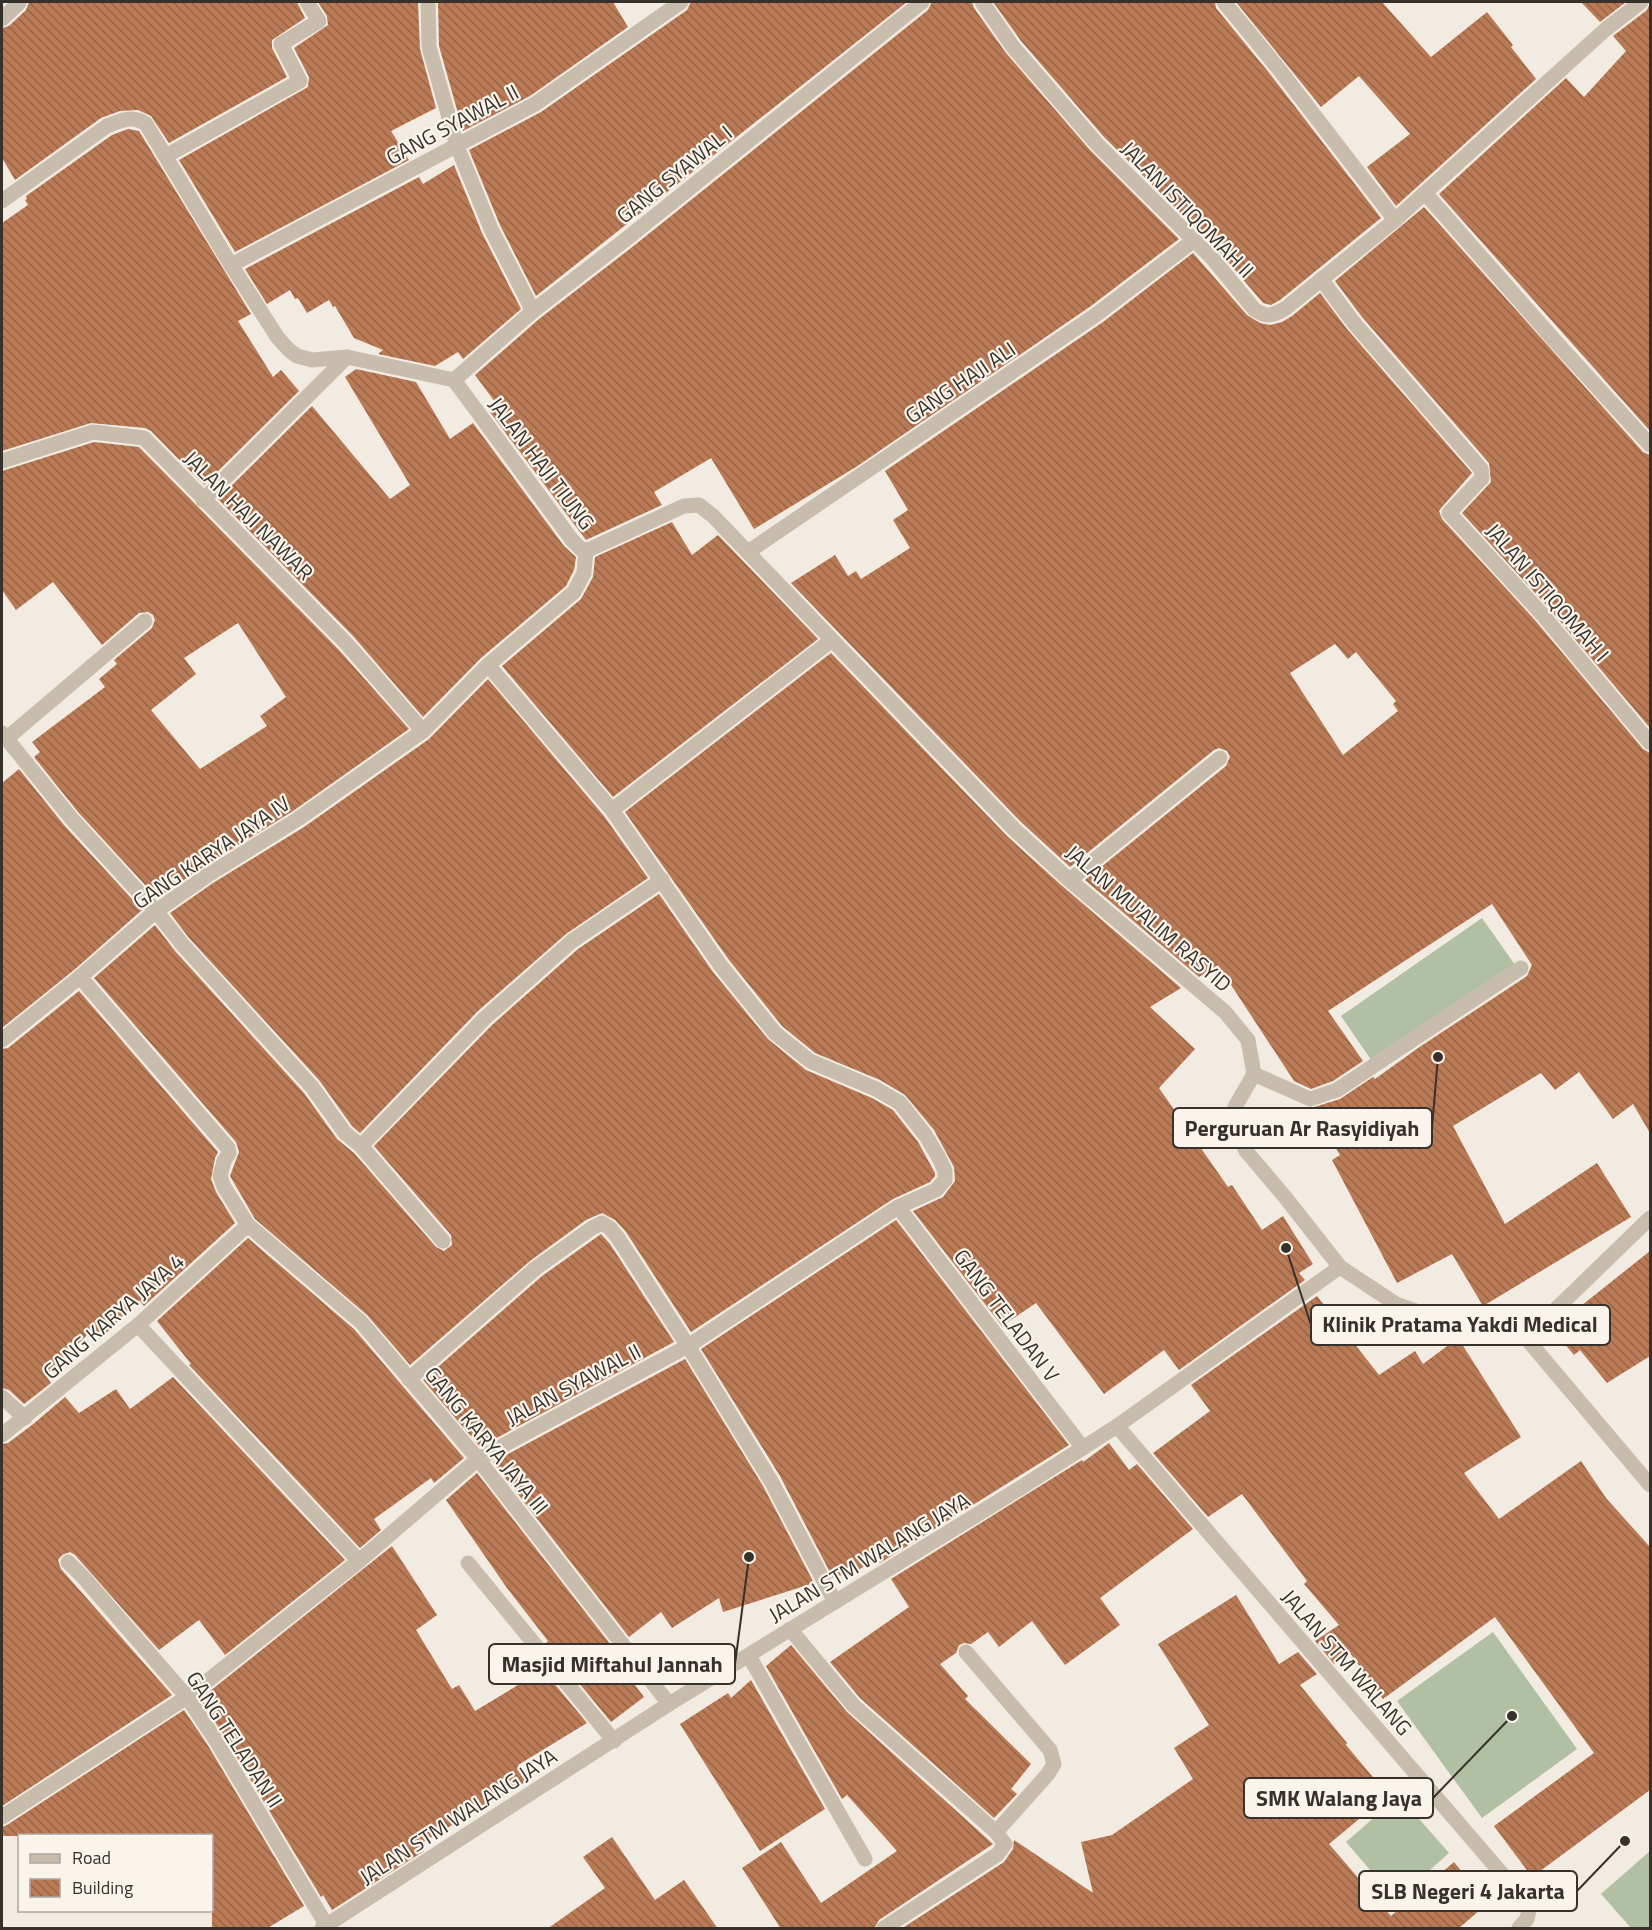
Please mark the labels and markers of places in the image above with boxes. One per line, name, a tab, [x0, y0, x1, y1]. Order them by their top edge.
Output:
callout: Perguruan Ar Rasyidiyah	[1173, 1108, 1432, 1148]
callout: Klinik Pratama Yakdi Medical	[1311, 1305, 1610, 1345]
callout: Masjid Miftahul Jannah	[489, 1644, 735, 1684]
callout: SMK Walang Jaya	[1244, 1778, 1433, 1818]
callout: SLB Negeri 4 Jakarta	[1359, 1871, 1577, 1911]

